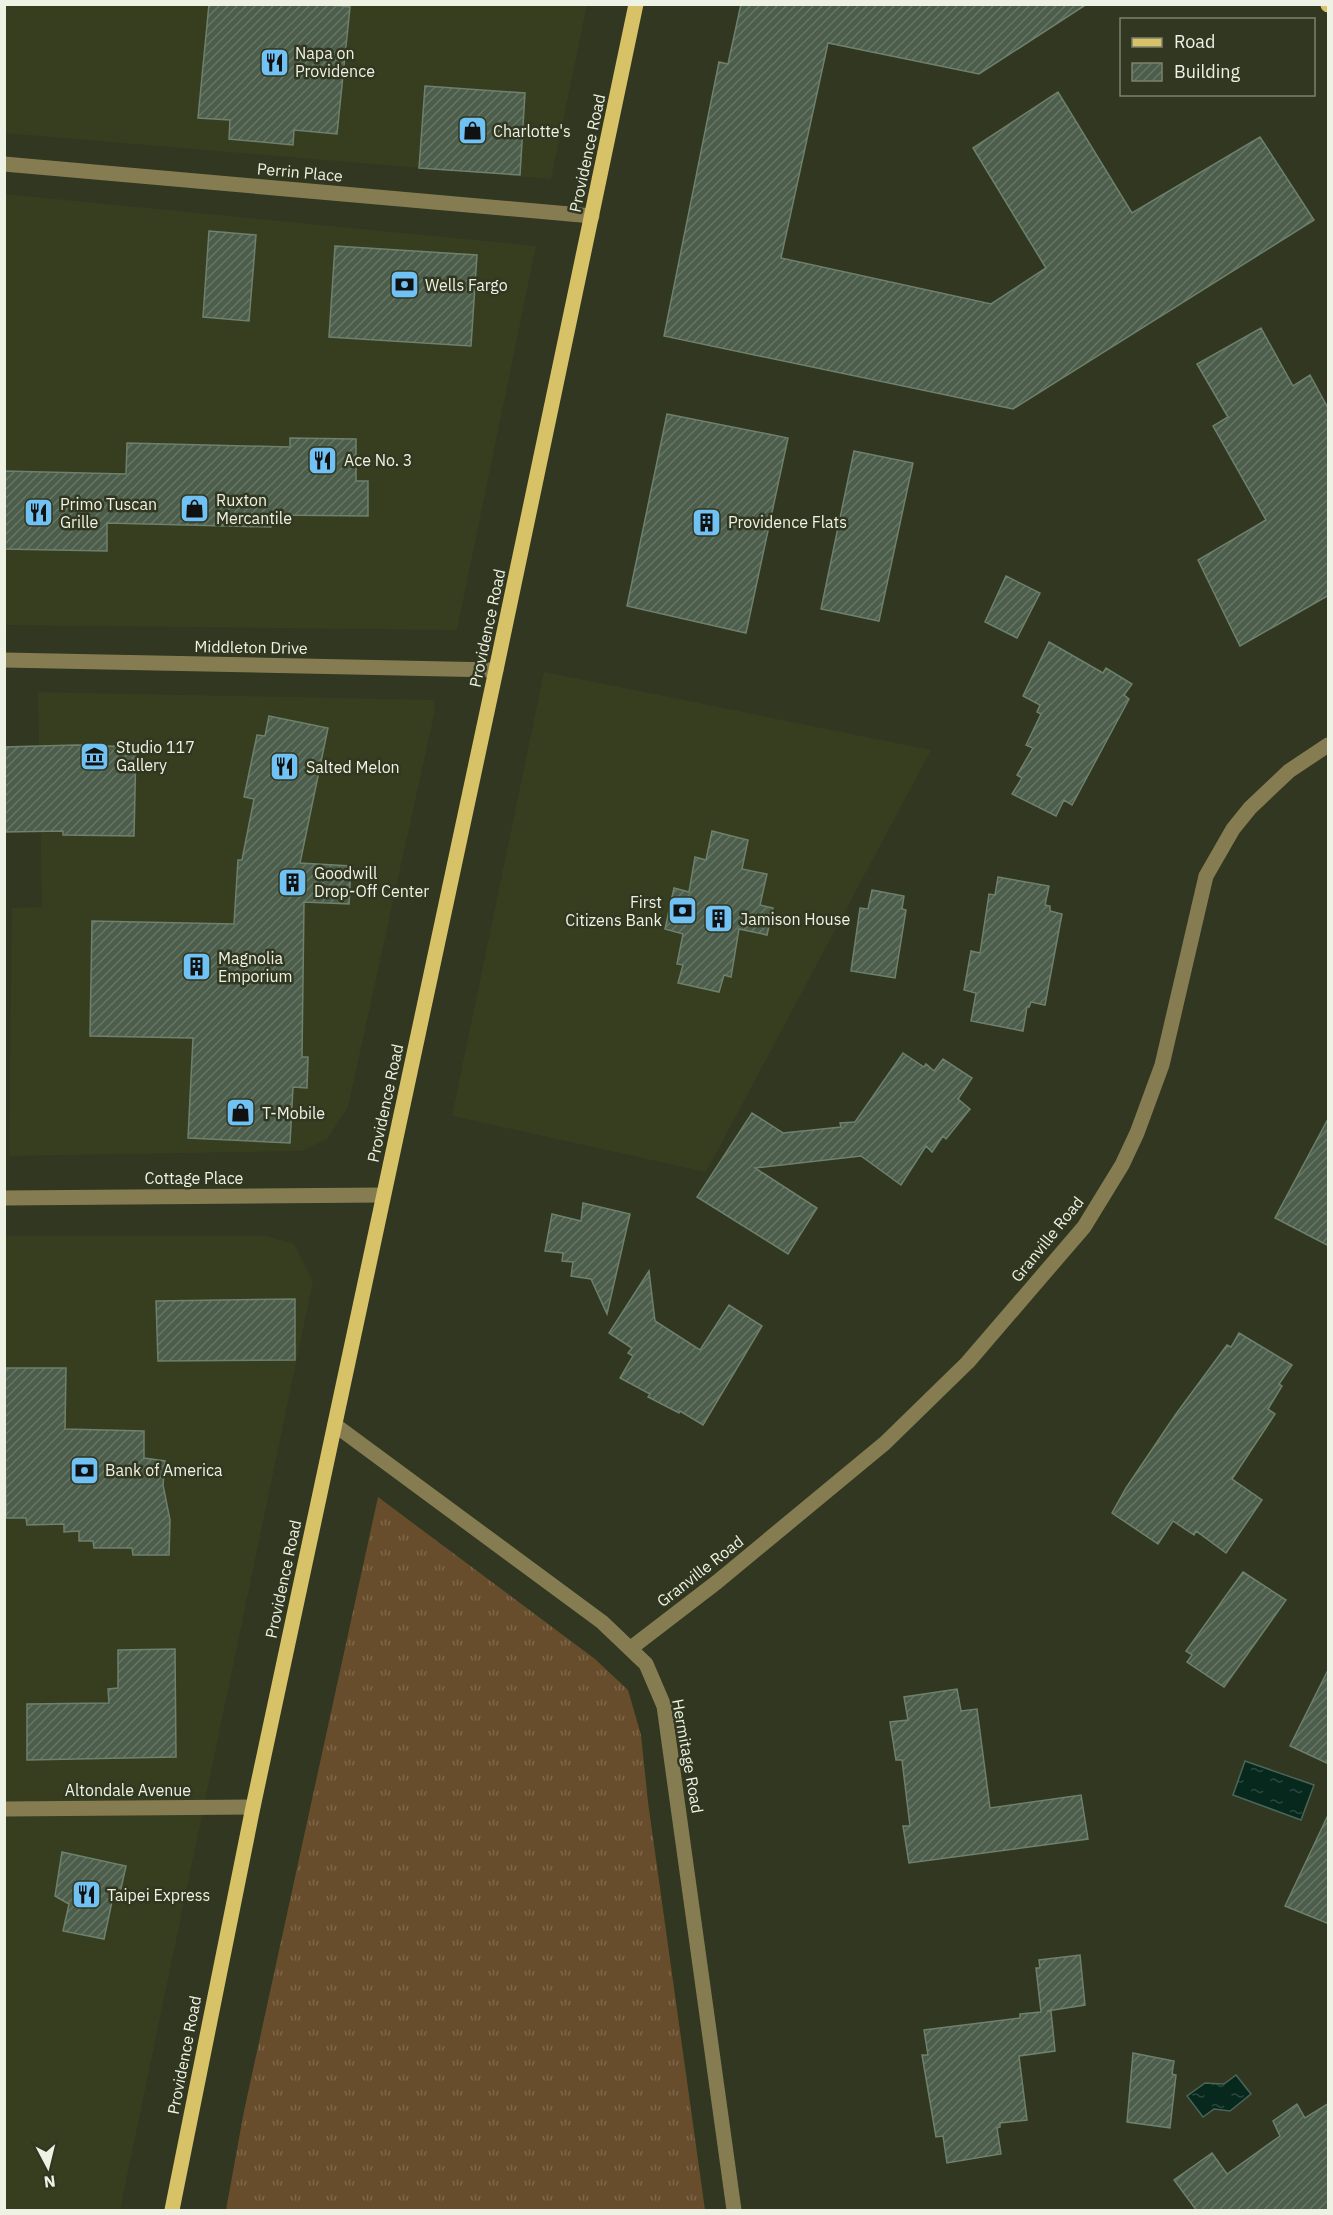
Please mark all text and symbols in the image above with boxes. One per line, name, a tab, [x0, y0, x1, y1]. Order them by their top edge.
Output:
legend	[1120, 18, 1315, 96]
text: Road	[1174, 30, 1215, 53]
place label: Napa on Providence	[295, 43, 375, 81]
restaurant icon: Napa on Providence	[258, 46, 290, 78]
text: Building	[1174, 60, 1241, 83]
street label: Providence Road	[565, 92, 609, 214]
shop icon: Charlotte's	[456, 115, 488, 147]
place label: Charlotte's	[493, 121, 571, 141]
street label: Perrin Place	[256, 158, 344, 186]
bank icon: Wells Fargo	[388, 269, 420, 301]
place label: Wells Fargo	[425, 275, 508, 295]
restaurant icon: Ace No. 3	[307, 444, 339, 476]
place label: Ace No. 3	[344, 450, 412, 470]
place label: Ruxton Mercantile	[216, 490, 292, 528]
shop icon: Ruxton Mercantile	[179, 493, 211, 525]
place label: Primo Tuscan Grille	[60, 494, 157, 532]
restaurant icon: Primo Tuscan Grille	[23, 497, 55, 529]
building icon: Providence Flats	[691, 506, 723, 538]
place label: Providence Flats	[728, 512, 847, 532]
street label: Providence Road	[465, 567, 509, 689]
street label: Middleton Drive	[194, 636, 308, 658]
place label: Studio 117 Gallery	[116, 737, 195, 775]
museum icon: Studio 117 Gallery	[79, 740, 111, 772]
restaurant icon: Salted Melon	[269, 751, 301, 783]
place label: Salted Melon	[306, 757, 400, 777]
place label: Goodwill Drop-Off Center	[314, 863, 429, 901]
building icon: Goodwill Drop-Off Center	[277, 866, 309, 898]
place label: First Citizens Bank	[565, 892, 663, 930]
bank icon: First Citizens Bank	[667, 895, 699, 927]
building icon: Jamison House	[703, 903, 735, 935]
place label: Jamison House	[740, 909, 850, 929]
place label: Magnolia Emporium	[218, 948, 292, 986]
building icon: Magnolia Emporium	[181, 951, 213, 983]
street label: Providence Road	[363, 1042, 407, 1164]
shop icon: T-Mobile	[225, 1097, 257, 1129]
place label: T-Mobile	[262, 1103, 325, 1123]
street label: Cottage Place	[145, 1168, 244, 1188]
street label: Granville Road	[1006, 1192, 1088, 1286]
bank icon: Bank of America	[68, 1454, 100, 1486]
place label: Bank of America	[105, 1460, 223, 1480]
street label: Providence Road	[261, 1518, 305, 1640]
street label: Granville Road	[653, 1531, 747, 1611]
street label: Hermitage Road	[668, 1697, 708, 1815]
street label: Altondale Avenue	[65, 1780, 191, 1800]
restaurant icon: Taipei Express	[70, 1879, 102, 1911]
place label: Taipei Express	[107, 1885, 210, 1905]
street label: Providence Road	[163, 1994, 205, 2116]
north arrow	[18, 2137, 78, 2197]
text: N	[43, 2171, 57, 2193]

